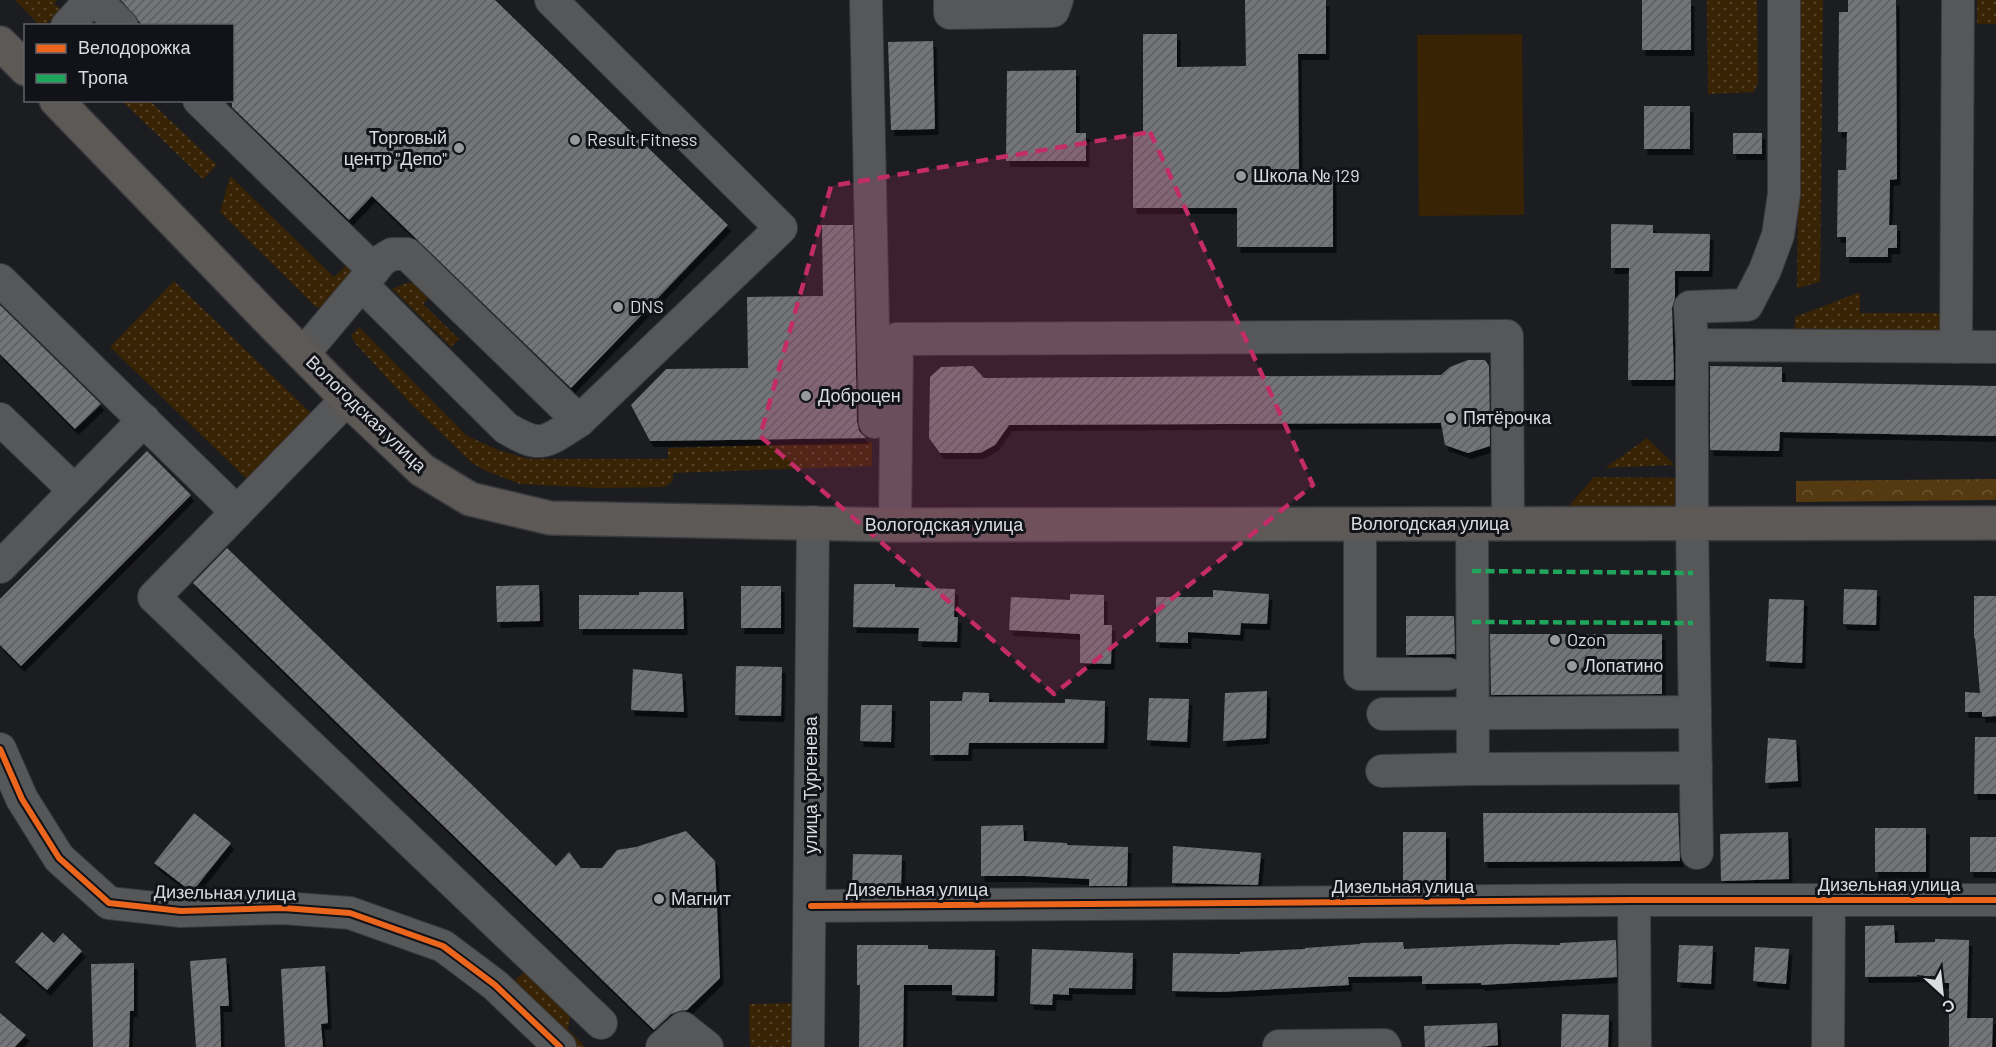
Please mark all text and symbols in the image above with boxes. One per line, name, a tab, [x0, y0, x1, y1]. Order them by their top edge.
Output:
legend	[24, 24, 234, 102]
text: Велодорожка	[78, 36, 191, 58]
text: Тропа	[78, 66, 129, 88]
place label: Торговый центр "Депо"	[344, 126, 447, 169]
place label: Result Fitness	[587, 128, 697, 150]
marker: Result Fitness	[568, 133, 582, 147]
marker: Торговый центр "Депо"	[452, 141, 466, 155]
place label: Школа № 129	[1253, 164, 1360, 186]
marker: Школа № 129	[1234, 169, 1248, 183]
place label: DNS	[630, 295, 664, 317]
marker: DNS	[611, 300, 625, 314]
street label: Вологодская улица	[302, 350, 432, 477]
place label: Доброцен	[818, 384, 901, 406]
marker: Доброцен	[799, 389, 813, 403]
place label: Пятёрочка	[1463, 406, 1552, 428]
marker: Пятёрочка	[1444, 411, 1458, 425]
street label: Вологодская улица	[1351, 512, 1510, 534]
street label: Вологодская улица	[865, 513, 1024, 535]
place label: Ozon	[1567, 628, 1606, 650]
marker: Ozon	[1548, 633, 1562, 647]
place label: Лопатино	[1584, 654, 1663, 676]
marker: Лопатино	[1565, 659, 1579, 673]
street label: улица Тургенева	[799, 715, 821, 854]
street label: Дизельная улица	[1818, 873, 1961, 895]
street label: Дизельная улица	[1332, 875, 1475, 897]
street label: Дизельная улица	[846, 878, 989, 900]
street label: Дизельная улица	[154, 880, 297, 904]
place label: Магнит	[671, 887, 731, 909]
marker: Магнит	[652, 892, 666, 906]
north arrow	[1912, 963, 1972, 1023]
text: С	[1939, 996, 1959, 1018]

